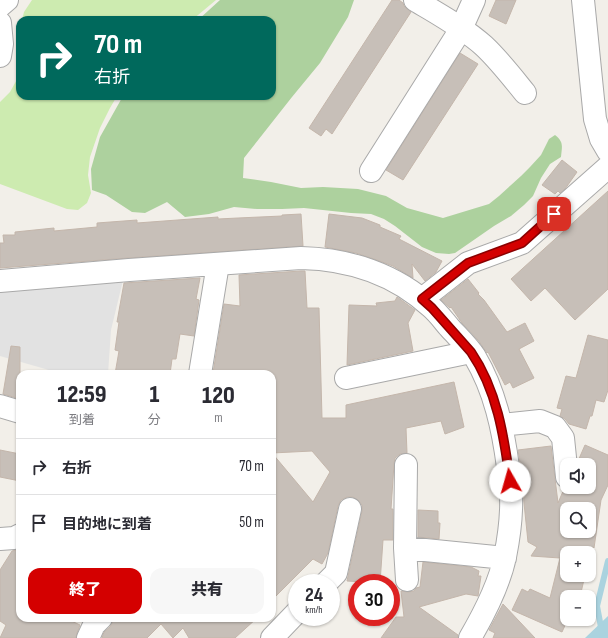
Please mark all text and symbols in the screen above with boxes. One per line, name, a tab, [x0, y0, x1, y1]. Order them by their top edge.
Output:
text: 70 m	[94, 28, 142, 61]
icon: right	[28, 32, 80, 84]
text: 右折	[94, 67, 130, 88]
pin	[537, 197, 571, 231]
icon: arrive	[543, 203, 565, 225]
text: 12:59	[57, 380, 107, 409]
text: 1	[149, 380, 159, 409]
text: 120	[202, 381, 235, 410]
text: m	[214, 410, 223, 426]
text: 到着	[69, 412, 95, 428]
text: 分	[148, 412, 161, 428]
icon: right	[28, 456, 50, 478]
text: 70 m	[239, 457, 264, 476]
map controls	[560, 458, 596, 626]
button: sound	[560, 458, 596, 494]
text: 右折	[62, 459, 92, 478]
position arrow	[489, 460, 531, 502]
button: search	[560, 502, 596, 538]
icon: arrive	[28, 512, 50, 534]
text: 50 m	[239, 513, 264, 532]
text: 目的地に到着	[62, 515, 152, 534]
button: +	[560, 546, 596, 582]
button: 終了	[28, 568, 142, 614]
button: 共有	[150, 568, 264, 614]
speed limit sign: 30	[348, 574, 400, 626]
text: 24	[305, 583, 323, 607]
button: −	[560, 590, 596, 626]
text: km/h	[305, 604, 323, 616]

